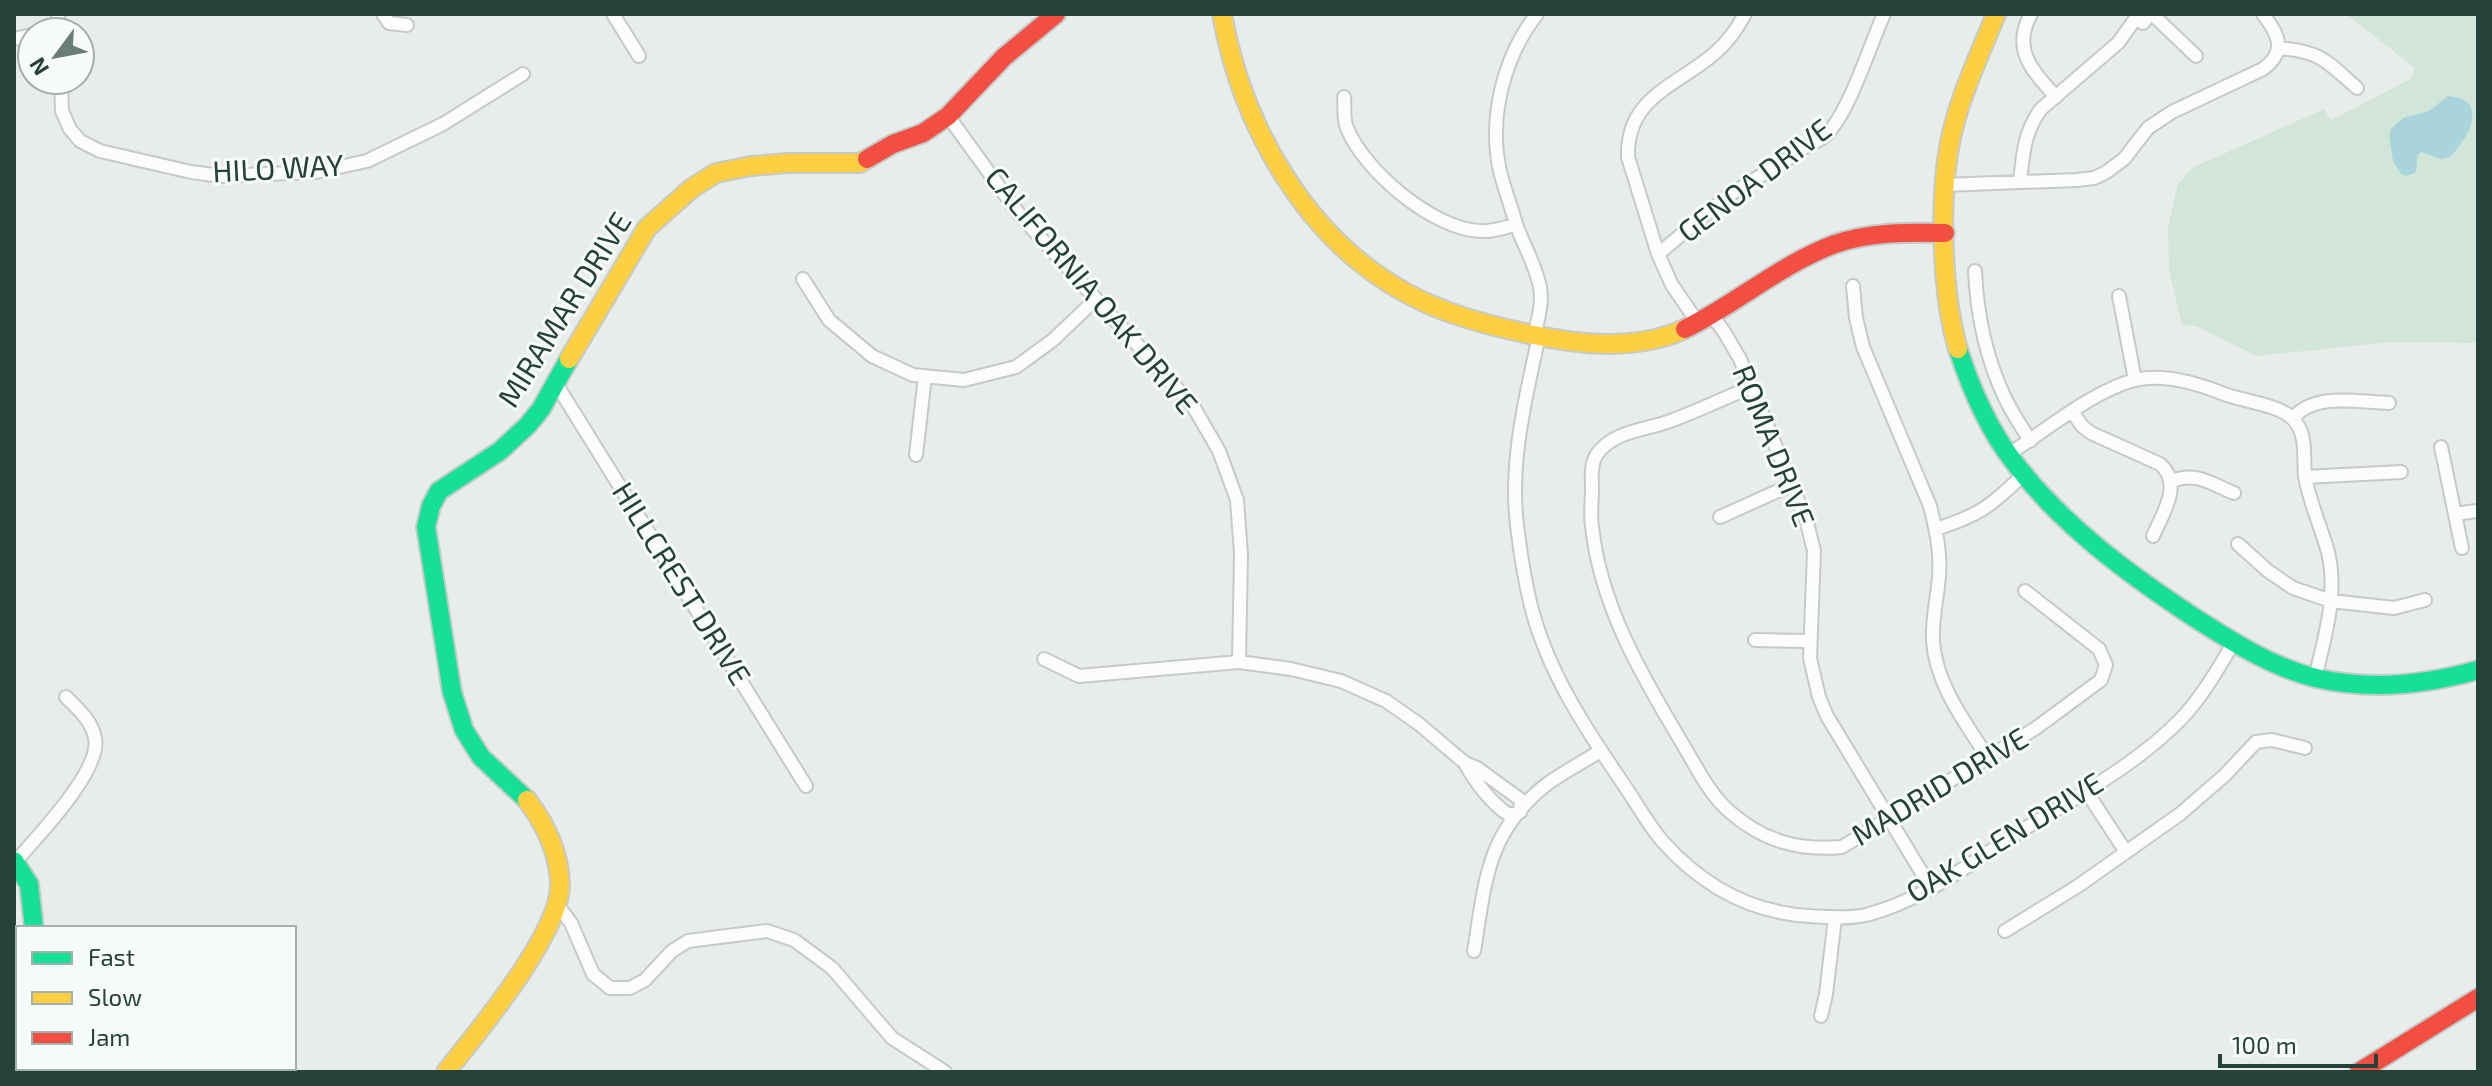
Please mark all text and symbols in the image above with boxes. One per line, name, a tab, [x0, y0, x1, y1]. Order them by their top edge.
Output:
north arrow	[16, 16, 96, 96]
text: N	[23, 54, 53, 81]
street label: GENOA DRIVE	[1670, 110, 1838, 249]
street label: HILO WAY	[212, 146, 344, 188]
street label: CALIFORNIA OAK DRIVE	[979, 159, 1206, 421]
street label: MIRAMAR DRIVE	[489, 205, 638, 413]
street label: ROMA DRIVE	[1726, 359, 1824, 531]
street label: HILLCREST DRIVE	[606, 475, 760, 691]
street label: MADRID DRIVE	[1844, 719, 2034, 852]
street label: OAK GLEN DRIVE	[1899, 763, 2109, 909]
legend	[16, 926, 296, 1070]
text: Fast	[88, 942, 135, 971]
text: Slow	[88, 982, 142, 1011]
scale bar	[2220, 1018, 2376, 1068]
text: Jam	[88, 1022, 130, 1051]
text: 100 m	[2232, 1030, 2297, 1059]

